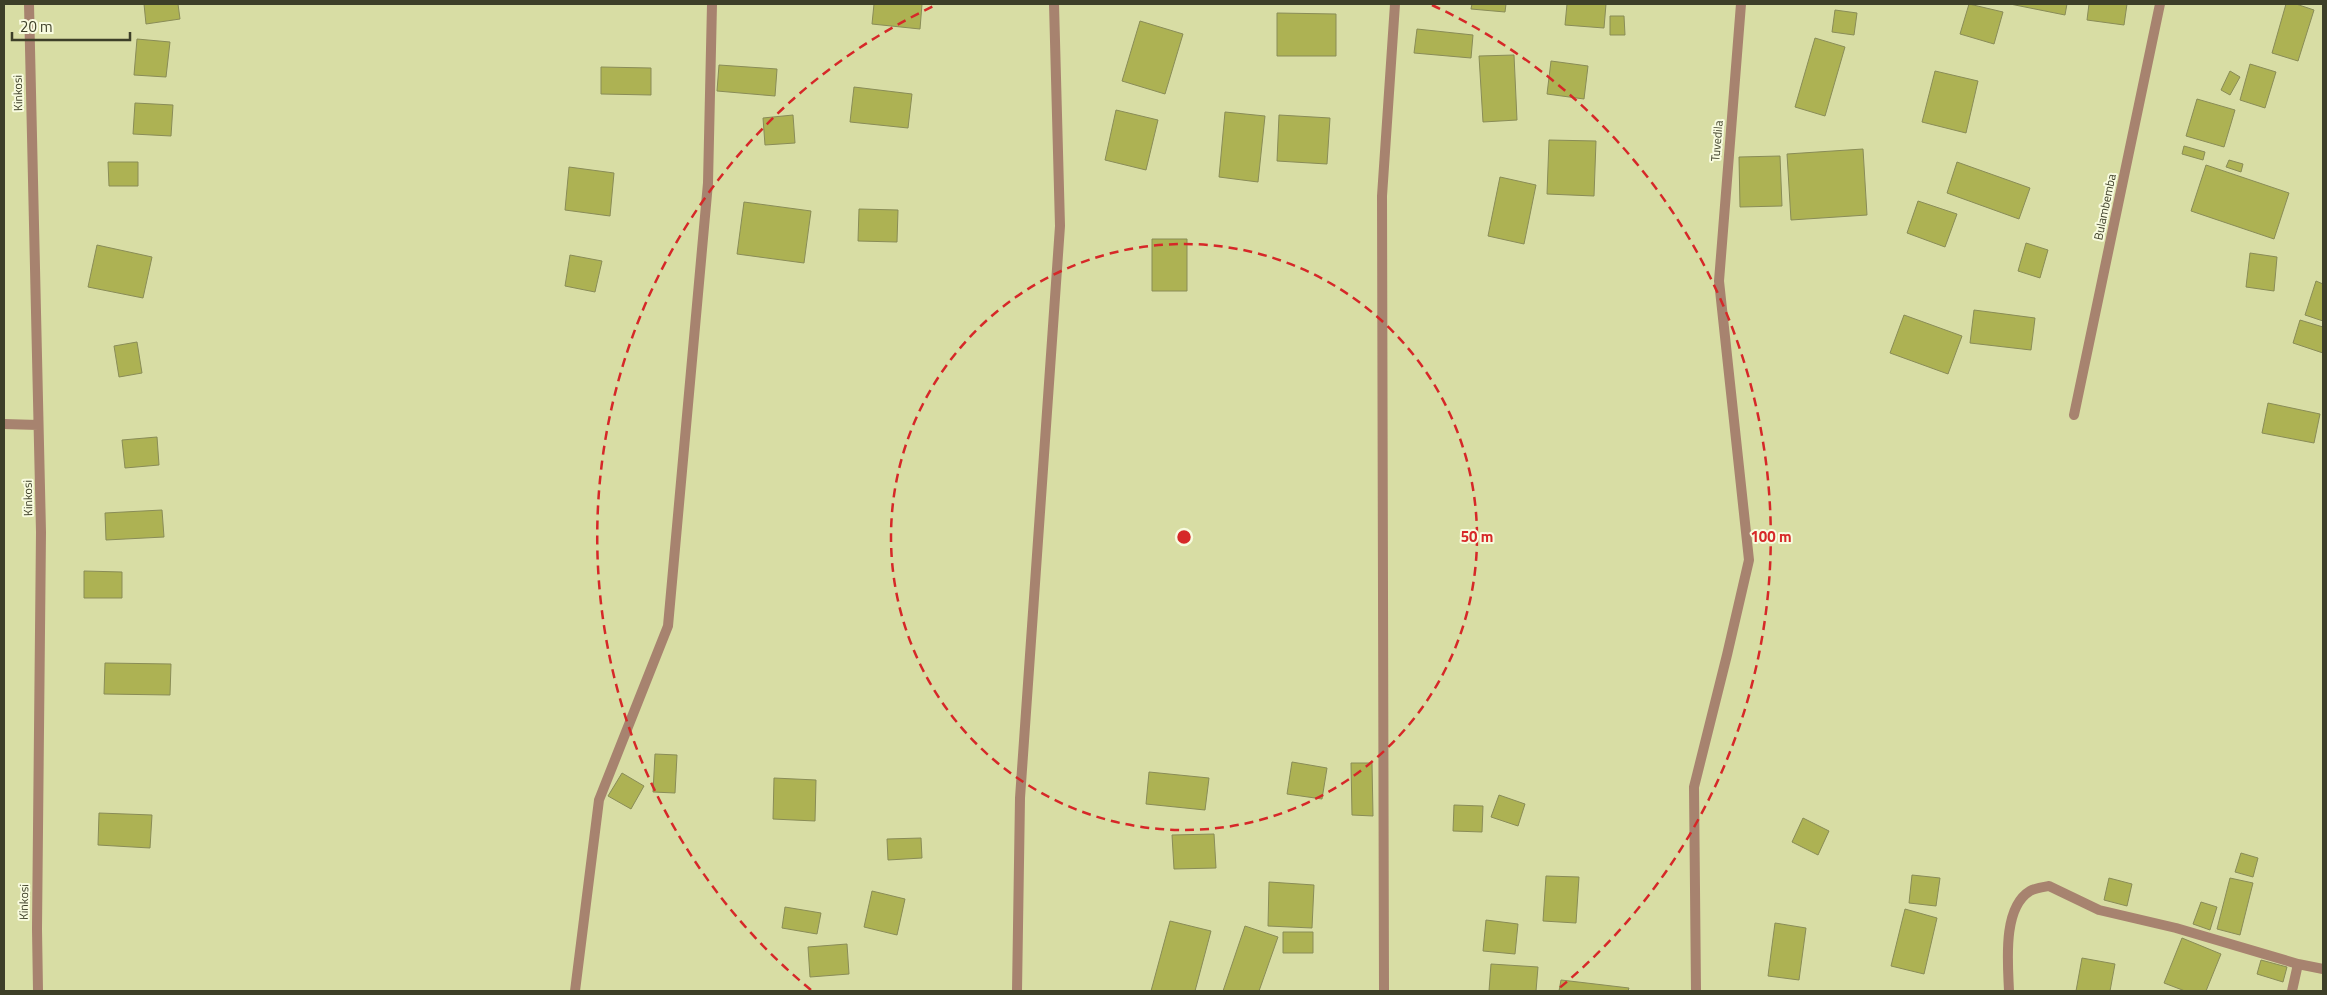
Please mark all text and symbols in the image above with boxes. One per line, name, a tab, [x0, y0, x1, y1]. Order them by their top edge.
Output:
scale bar	[12, 10, 130, 42]
text: 20 m	[20, 15, 53, 38]
street label: Kinkosi	[8, 75, 27, 111]
street label: Tuvedila	[1705, 120, 1728, 162]
street label: Bulambemba	[2088, 172, 2121, 242]
street label: Kinkosi	[18, 480, 37, 516]
text: 50 m	[1461, 525, 1493, 548]
text: 100 m	[1750, 525, 1792, 548]
centre of rings	[1175, 528, 1193, 546]
street label: Kinkosi	[14, 884, 33, 920]

